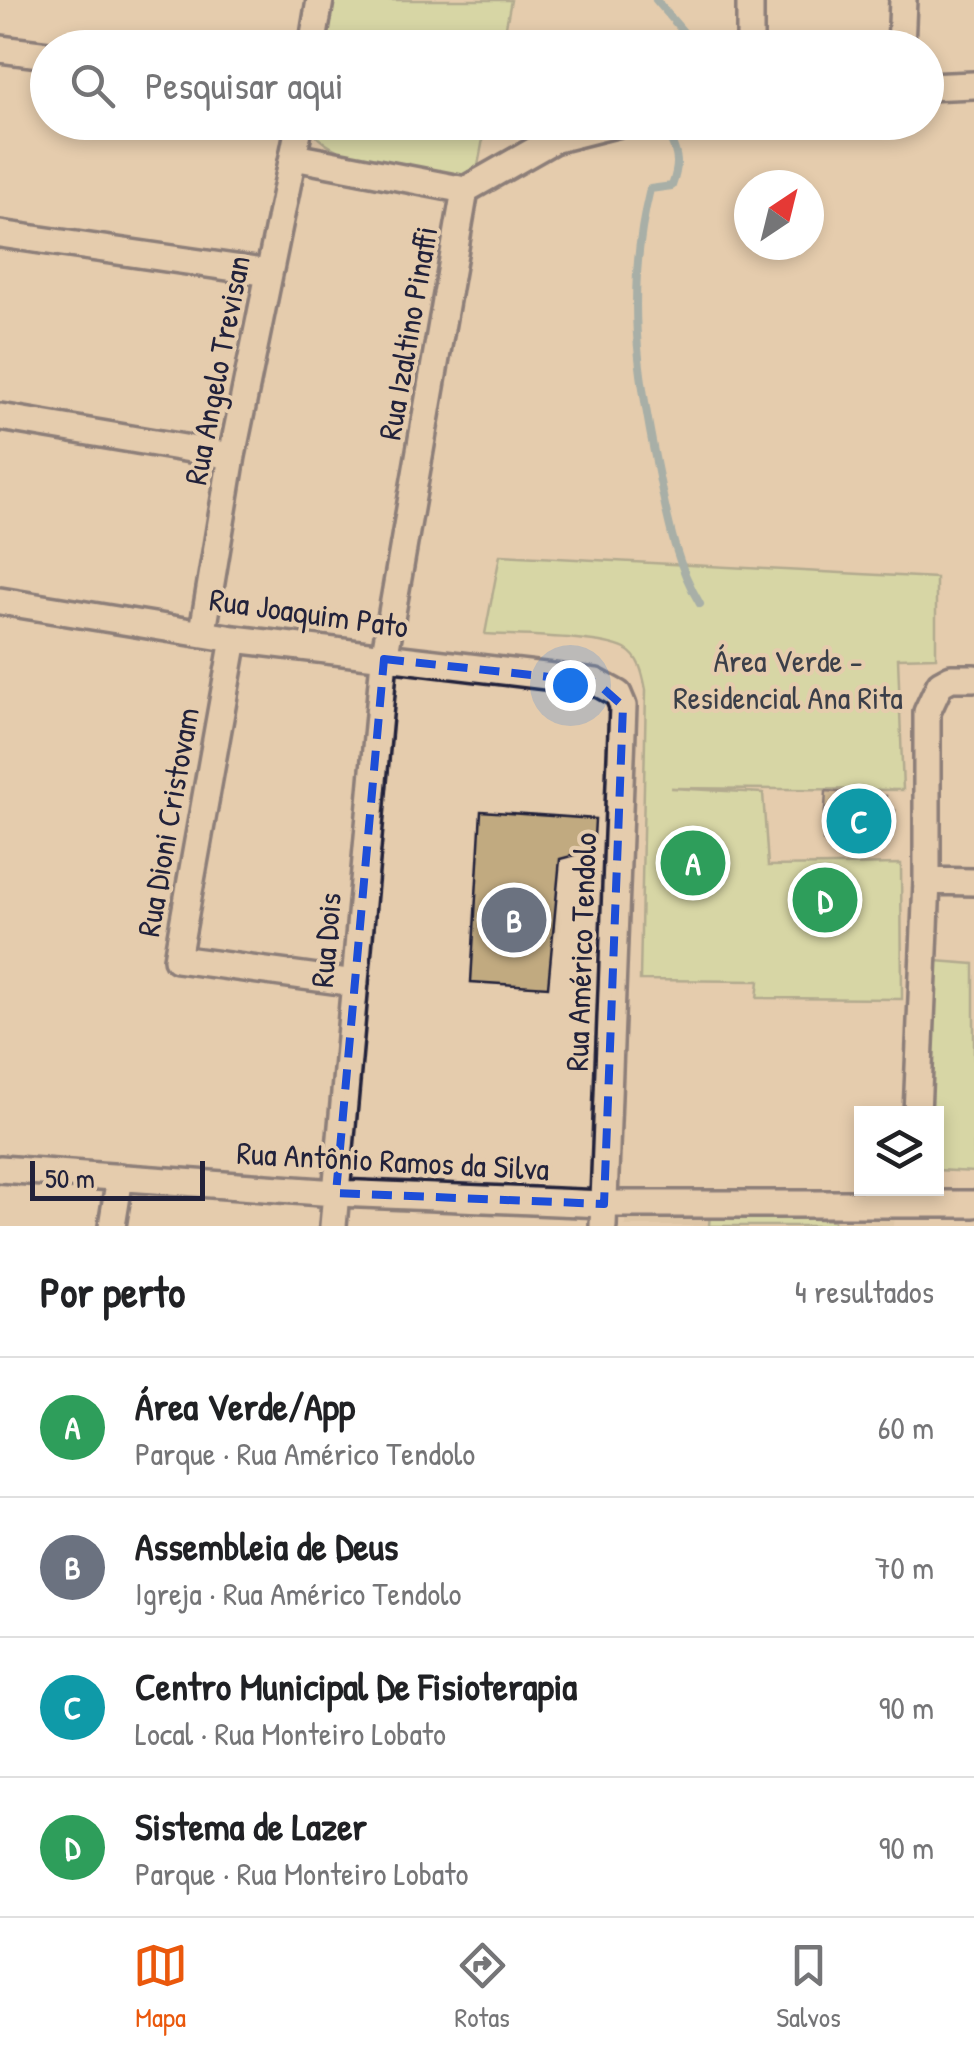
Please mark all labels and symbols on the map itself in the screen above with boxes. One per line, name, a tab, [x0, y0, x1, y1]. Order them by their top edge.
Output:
north arrow	[734, 170, 824, 260]
street label: Rua Izaltino Pinaffi	[368, 223, 447, 443]
street label: Rua Angelo Trevisan	[173, 252, 260, 488]
street label: Rua Joaquim Pato	[207, 577, 411, 648]
park label: Área Verde - Residencial Ana Rita	[673, 639, 903, 719]
your location	[545, 660, 596, 711]
street label: Rua Dioni Cristovam	[126, 704, 209, 940]
pin: C	[826, 784, 892, 858]
pin: A	[660, 826, 726, 900]
street label: Rua Américo Tendolo	[555, 832, 606, 1072]
pin: D	[792, 862, 858, 938]
pin: B	[482, 882, 546, 958]
street label: Rua Dois	[300, 891, 351, 989]
street label: Rua Antônio Ramos da Silva	[236, 1131, 550, 1190]
scale bar	[30, 1156, 205, 1200]

